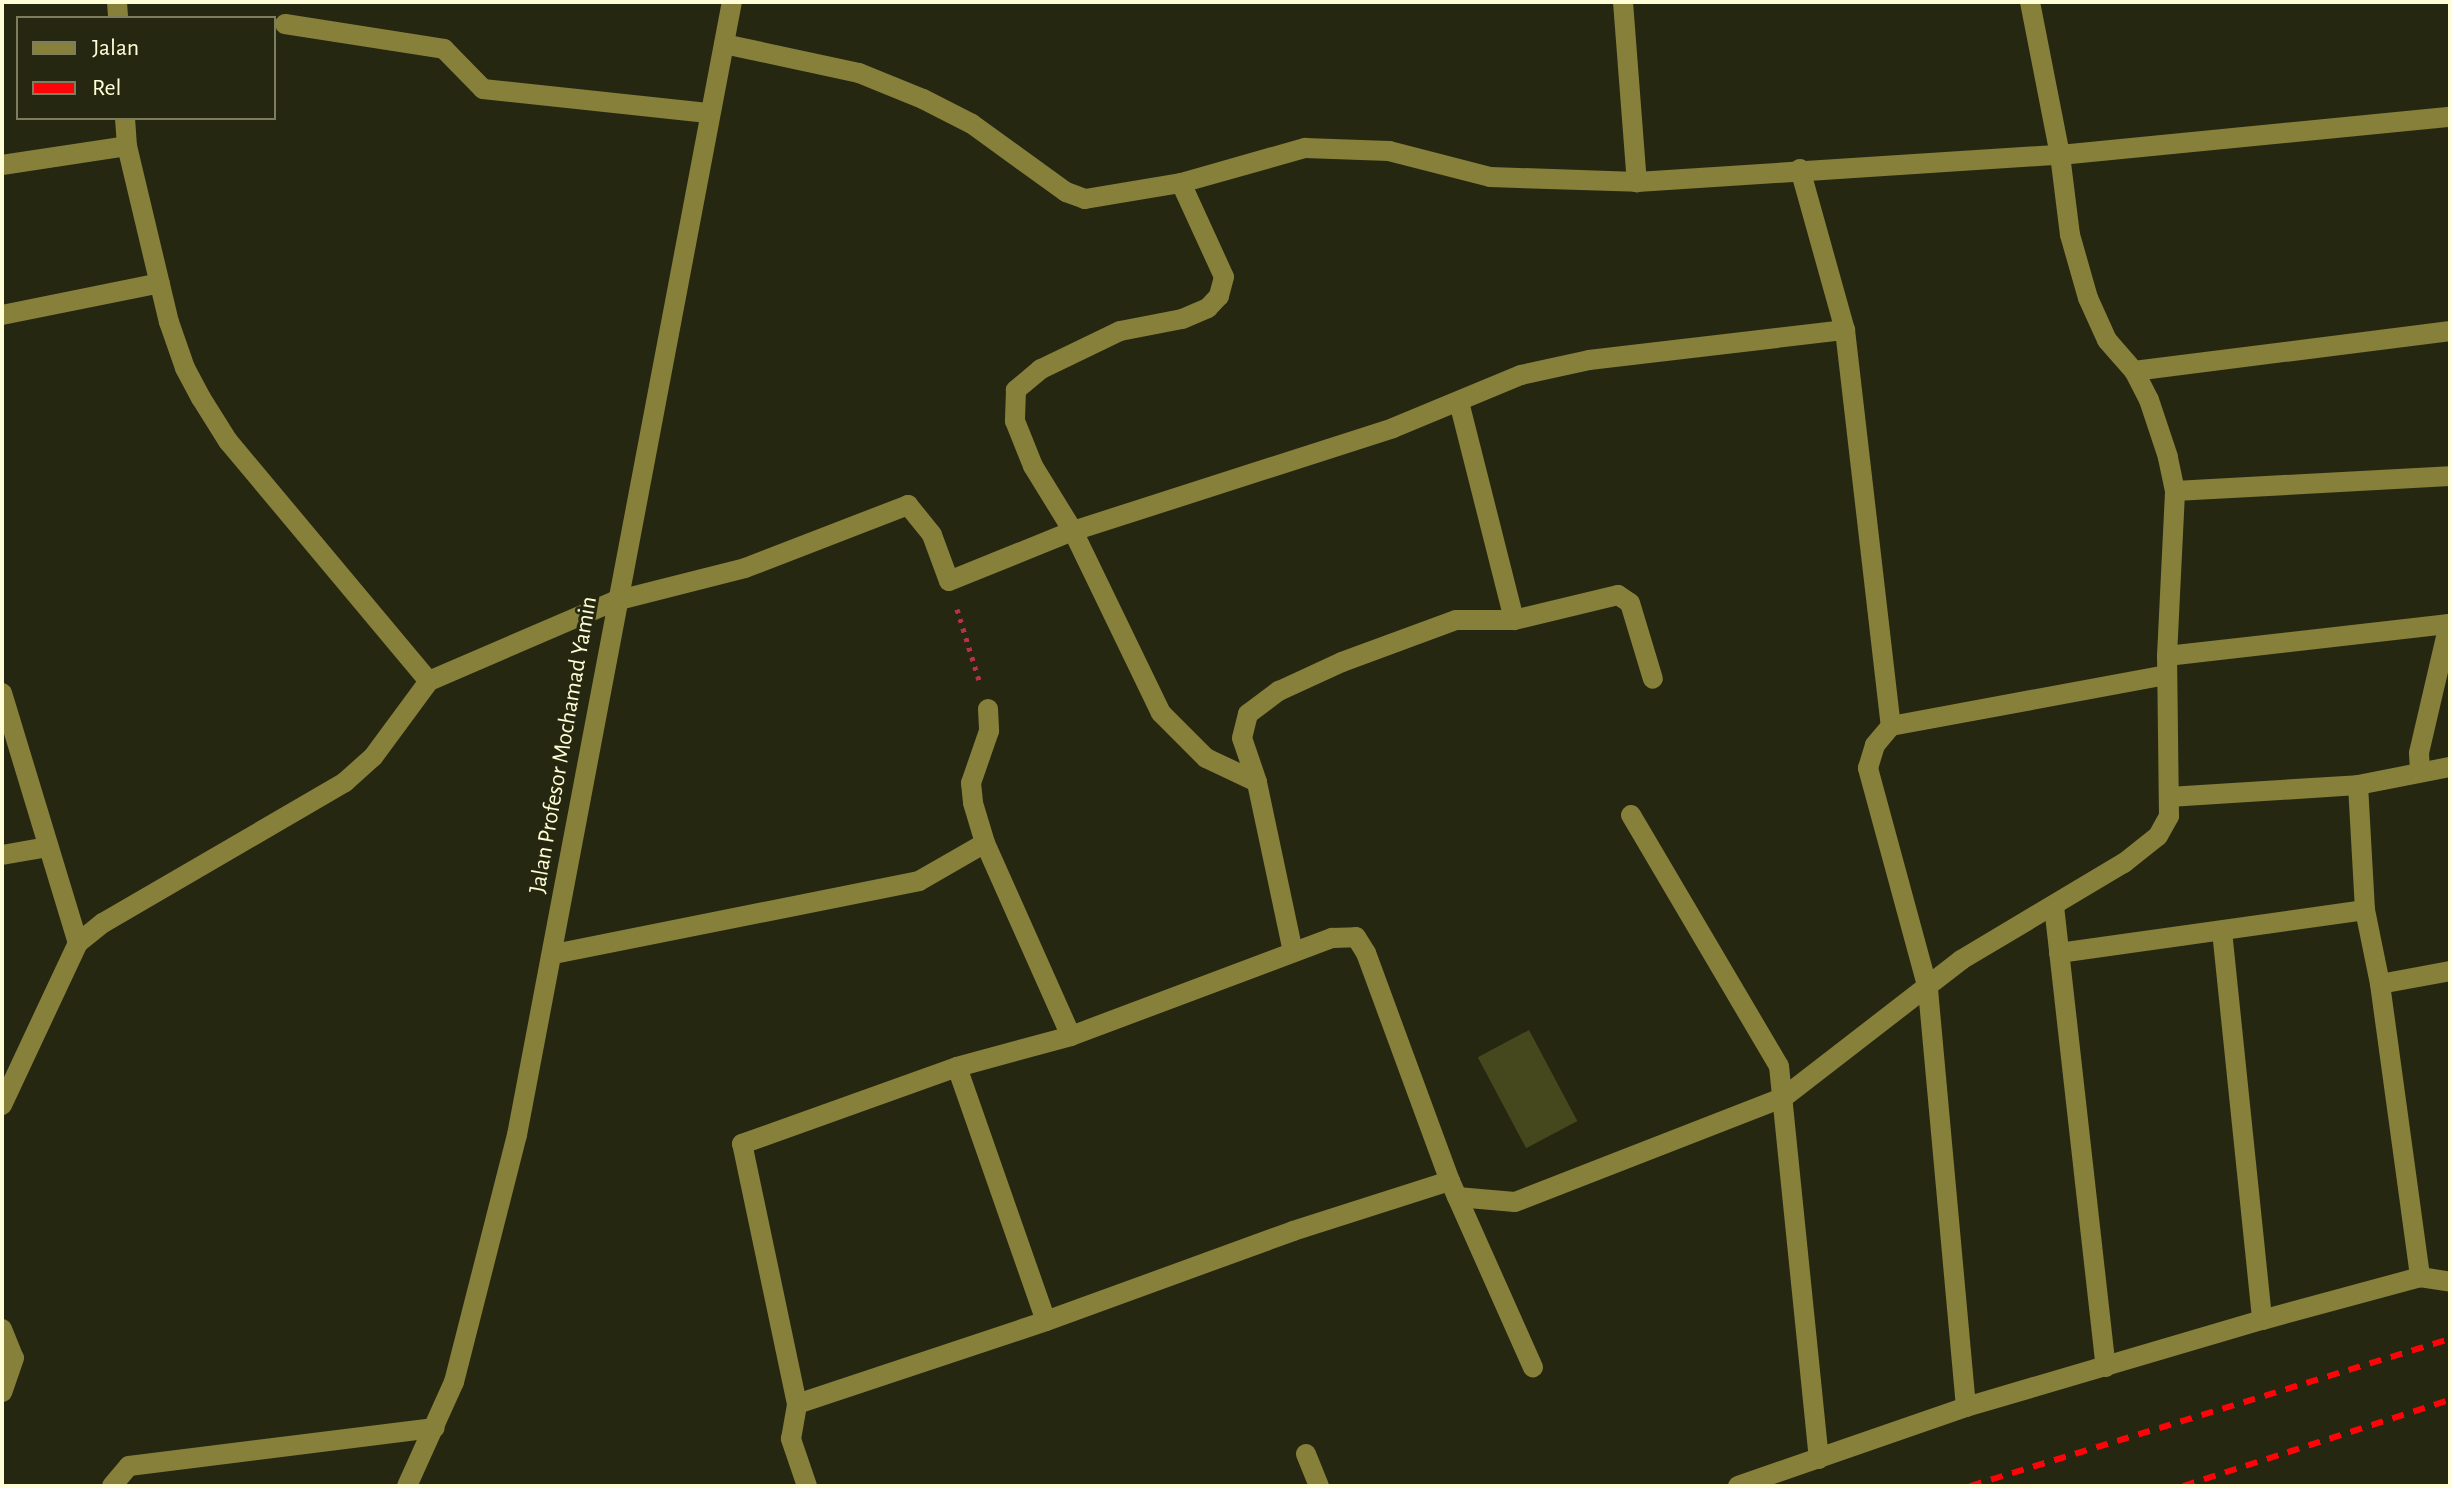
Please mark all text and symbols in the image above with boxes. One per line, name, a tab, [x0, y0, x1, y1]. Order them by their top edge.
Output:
legend	[16, 16, 276, 120]
text: Jalan	[92, 36, 139, 60]
text: Rel	[92, 76, 121, 100]
street label: Jalan Profesor Mochamad Yamin	[524, 594, 604, 896]

